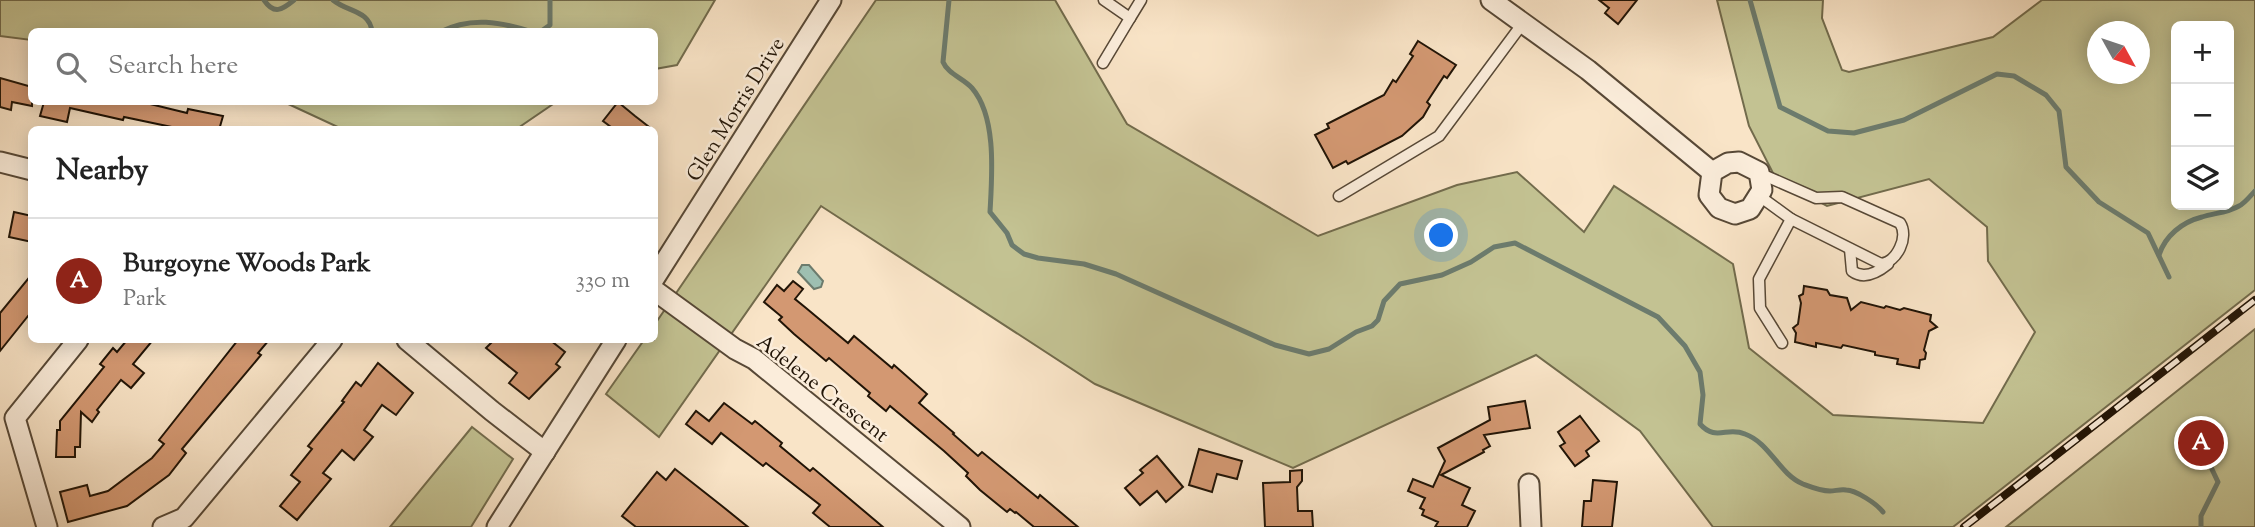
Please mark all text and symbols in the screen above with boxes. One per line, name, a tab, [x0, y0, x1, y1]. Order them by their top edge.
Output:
north arrow	[2087, 21, 2150, 84]
map controls	[2171, 21, 2234, 210]
button: +	[2171, 21, 2234, 84]
search box	[28, 28, 658, 105]
street label: Glen Morris Drive	[680, 32, 793, 188]
icon: search	[52, 48, 90, 86]
text: Search here	[108, 48, 238, 85]
button: −	[2171, 84, 2234, 147]
button: layers	[2171, 147, 2234, 210]
text: Nearby	[56, 150, 148, 193]
your location	[1424, 218, 1458, 252]
text: Burgoyne Woods Park	[123, 246, 371, 283]
text: A	[70, 265, 88, 298]
text: 330 m	[576, 265, 630, 298]
text: Park	[123, 283, 167, 316]
street label: Adelene Crescent	[749, 328, 894, 451]
pin: A	[2178, 417, 2224, 469]

